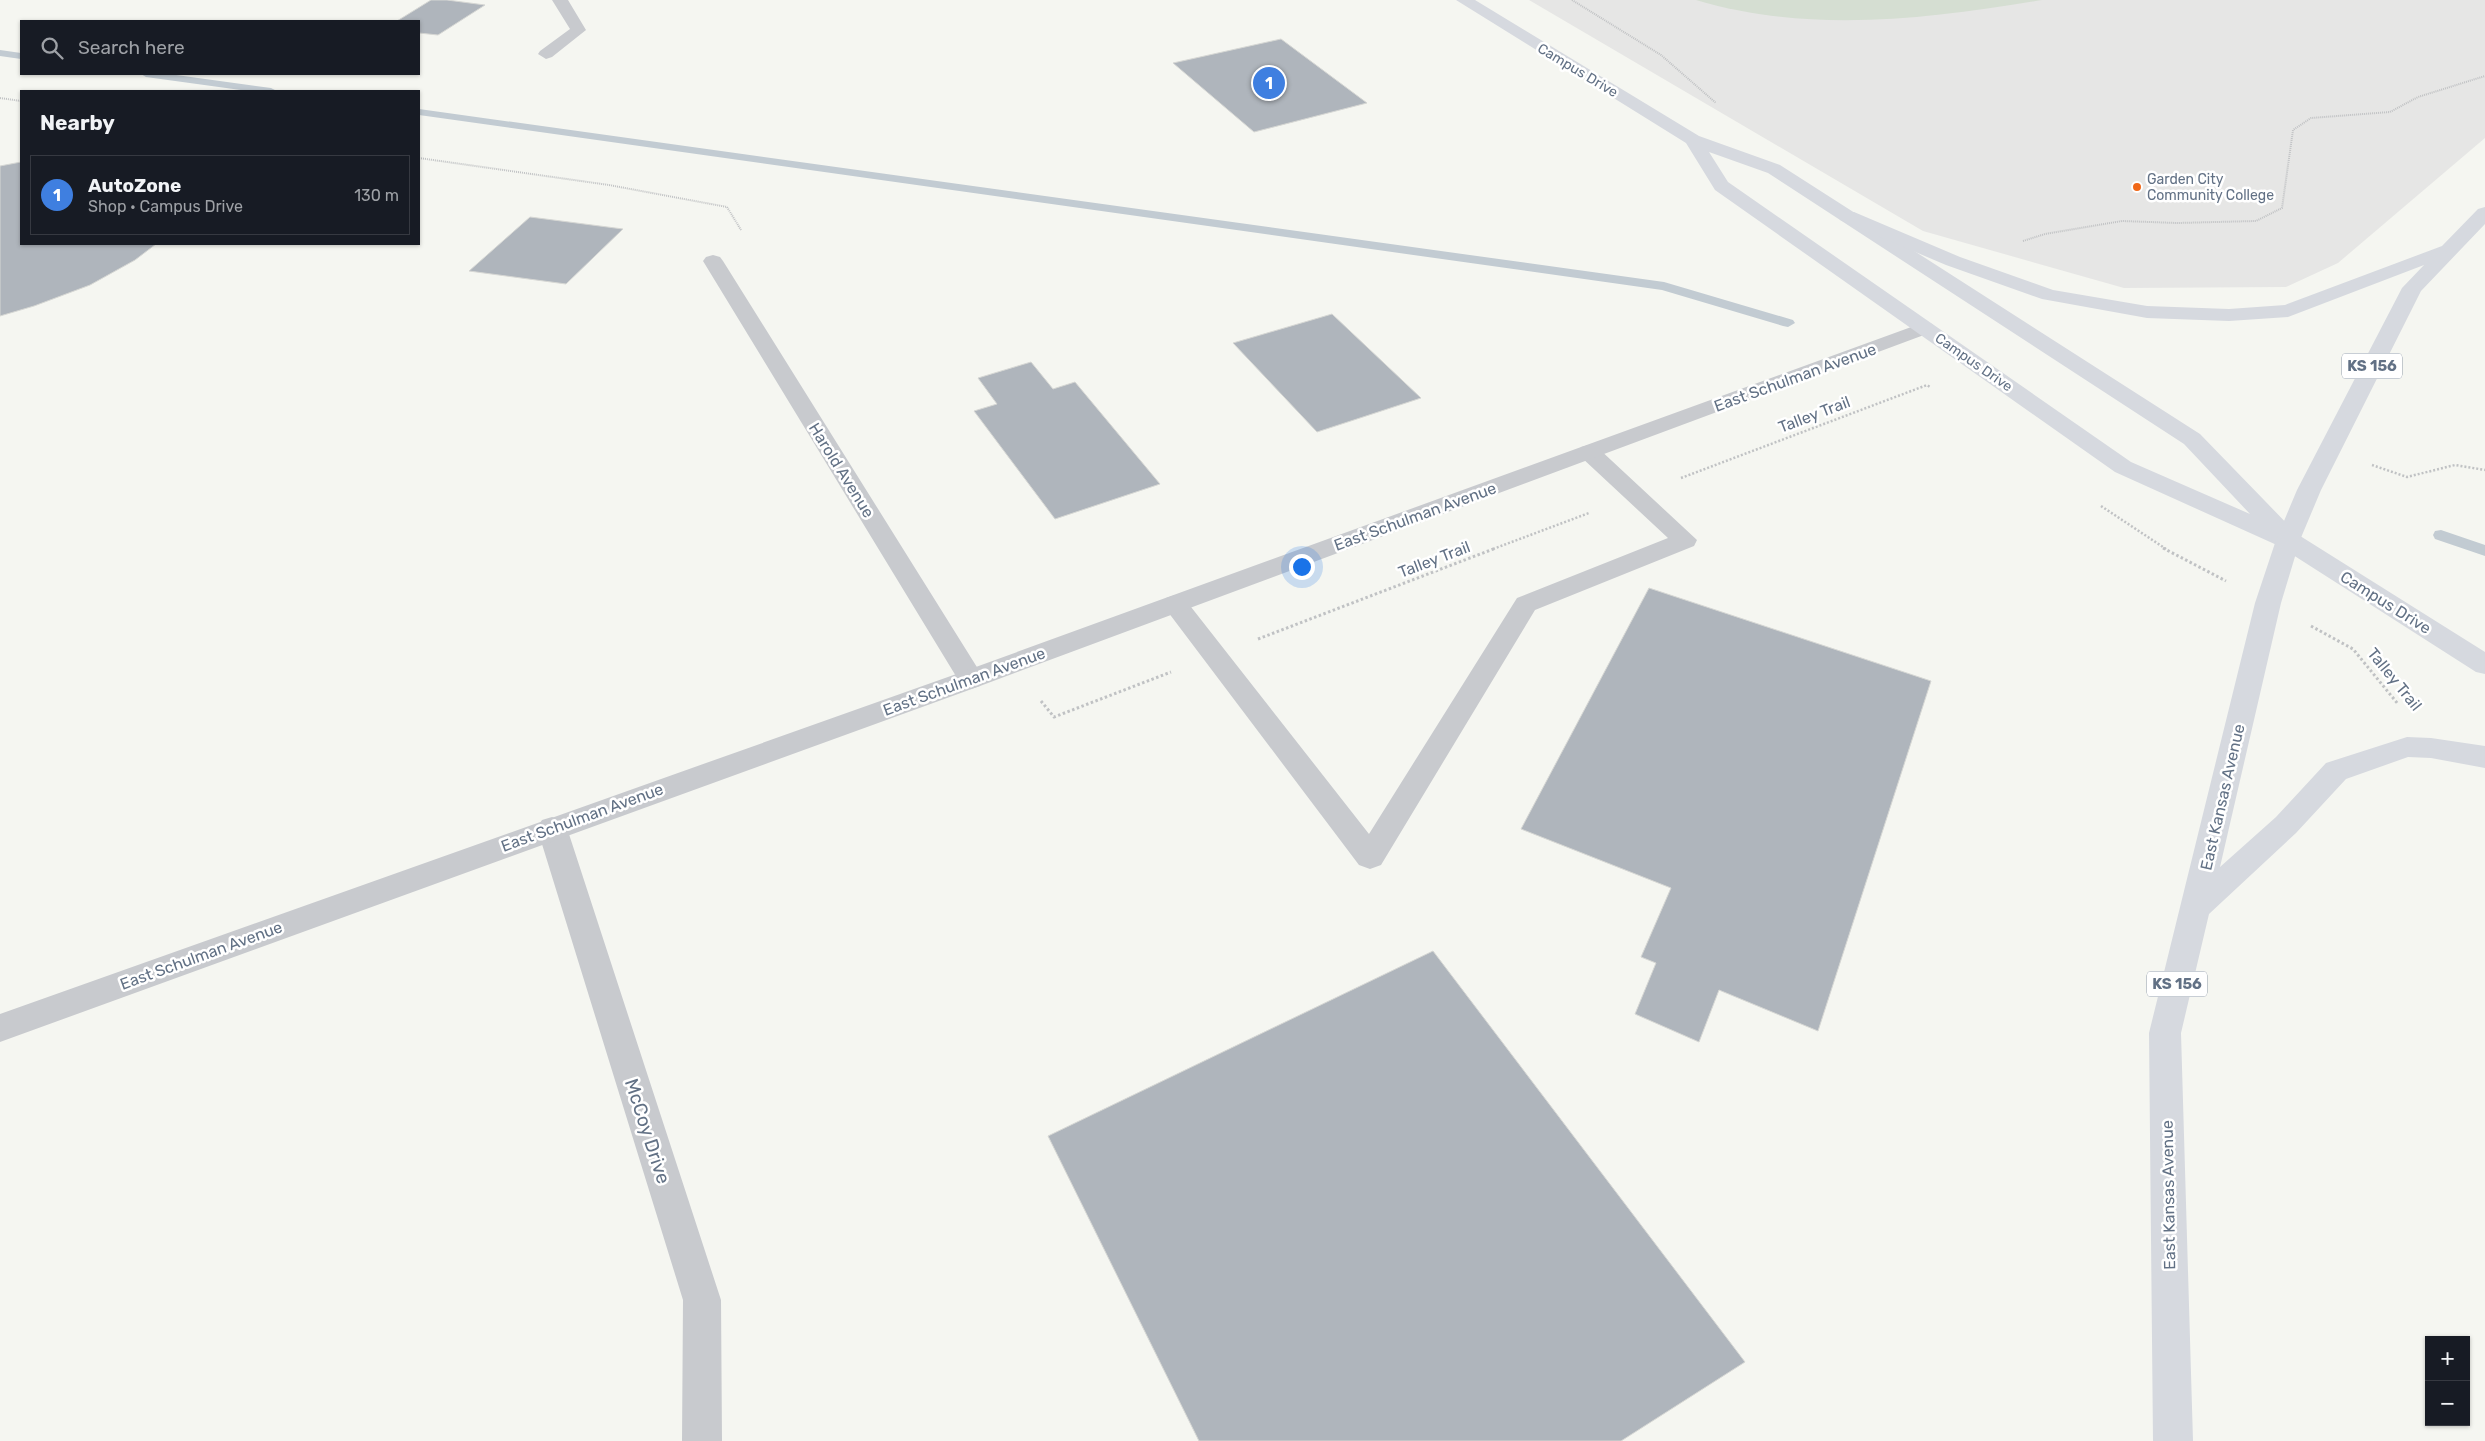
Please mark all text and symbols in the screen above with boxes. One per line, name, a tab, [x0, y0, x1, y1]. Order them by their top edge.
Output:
search box	[20, 20, 420, 75]
icon: search	[38, 34, 66, 62]
text: Search here	[78, 36, 185, 59]
street label: Campus Drive	[1535, 40, 1621, 101]
pin: 1	[1253, 64, 1285, 102]
text: Nearby	[40, 110, 115, 135]
place label: Garden City Community College	[2147, 171, 2274, 204]
text: AutoZone	[88, 174, 181, 197]
marker: Garden City Community College	[2131, 181, 2143, 193]
text: 1	[53, 186, 61, 205]
text: 130 m	[354, 186, 399, 205]
text: Shop · Campus Drive	[88, 197, 243, 216]
street label: Campus Drive	[1932, 329, 2016, 395]
street label: East Schulman Avenue	[1711, 339, 1879, 416]
road number: KS 156	[2342, 354, 2402, 378]
street label: Talley Trail	[1776, 392, 1853, 437]
street label: Harold Avenue	[805, 419, 878, 521]
street label: East Schulman Avenue	[1331, 478, 1499, 555]
street label: Talley Trail	[1396, 537, 1473, 582]
your location	[1289, 554, 1315, 580]
street label: Campus Drive	[2337, 567, 2435, 638]
street label: East Schulman Avenue	[880, 643, 1048, 720]
street label: Talley Trail	[2363, 644, 2426, 715]
street label: East Kansas Avenue	[2196, 722, 2249, 872]
street label: East Schulman Avenue	[498, 779, 666, 856]
street label: East Schulman Avenue	[117, 917, 285, 994]
road number: KS 156	[2147, 972, 2207, 996]
street label: McCoy Drive	[620, 1076, 675, 1187]
street label: East Kansas Avenue	[2158, 1120, 2179, 1270]
map controls	[2425, 1336, 2470, 1426]
button: +	[2425, 1336, 2470, 1381]
button: −	[2425, 1381, 2470, 1426]

